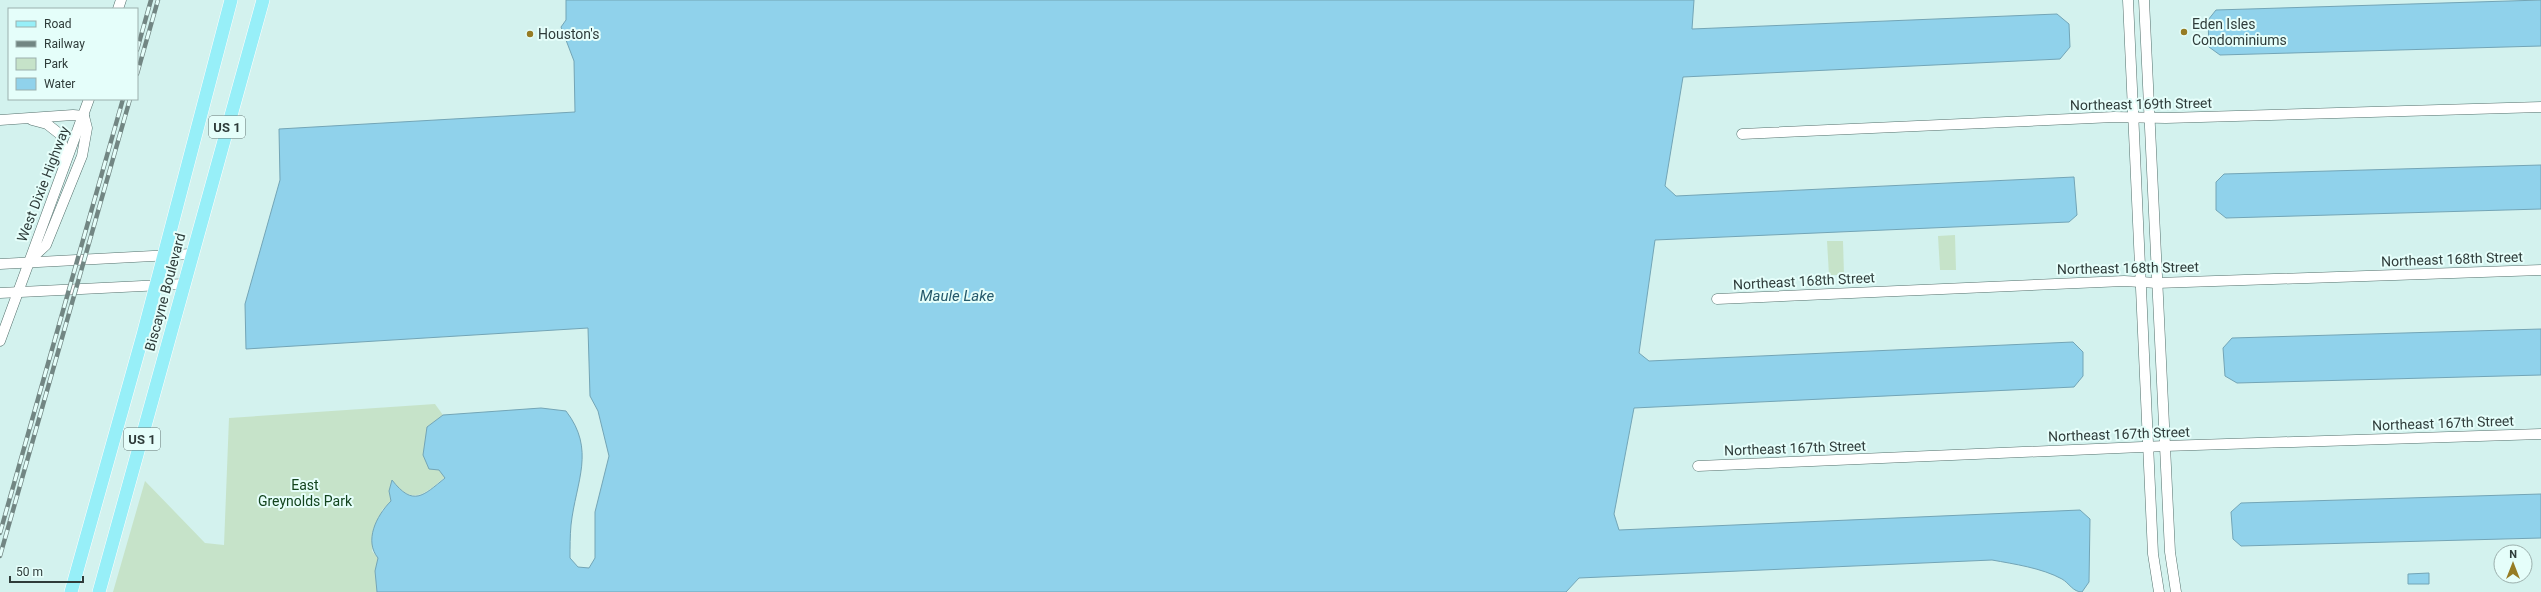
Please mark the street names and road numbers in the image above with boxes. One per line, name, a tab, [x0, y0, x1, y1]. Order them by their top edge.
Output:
street label: Northeast 169th Street	[2070, 95, 2213, 113]
road number: US 1	[209, 116, 245, 138]
street label: West Dixie Highway	[14, 124, 73, 244]
street label: Biscayne Boulevard	[142, 231, 188, 353]
street label: Northeast 168th Street	[2381, 249, 2524, 269]
street label: Northeast 168th Street	[2057, 259, 2200, 277]
street label: Northeast 168th Street	[1733, 269, 1876, 293]
street label: Northeast 167th Street	[2372, 413, 2515, 433]
street label: Northeast 167th Street	[2048, 424, 2191, 444]
road number: US 1	[124, 428, 160, 450]
street label: Northeast 167th Street	[1724, 438, 1867, 458]

